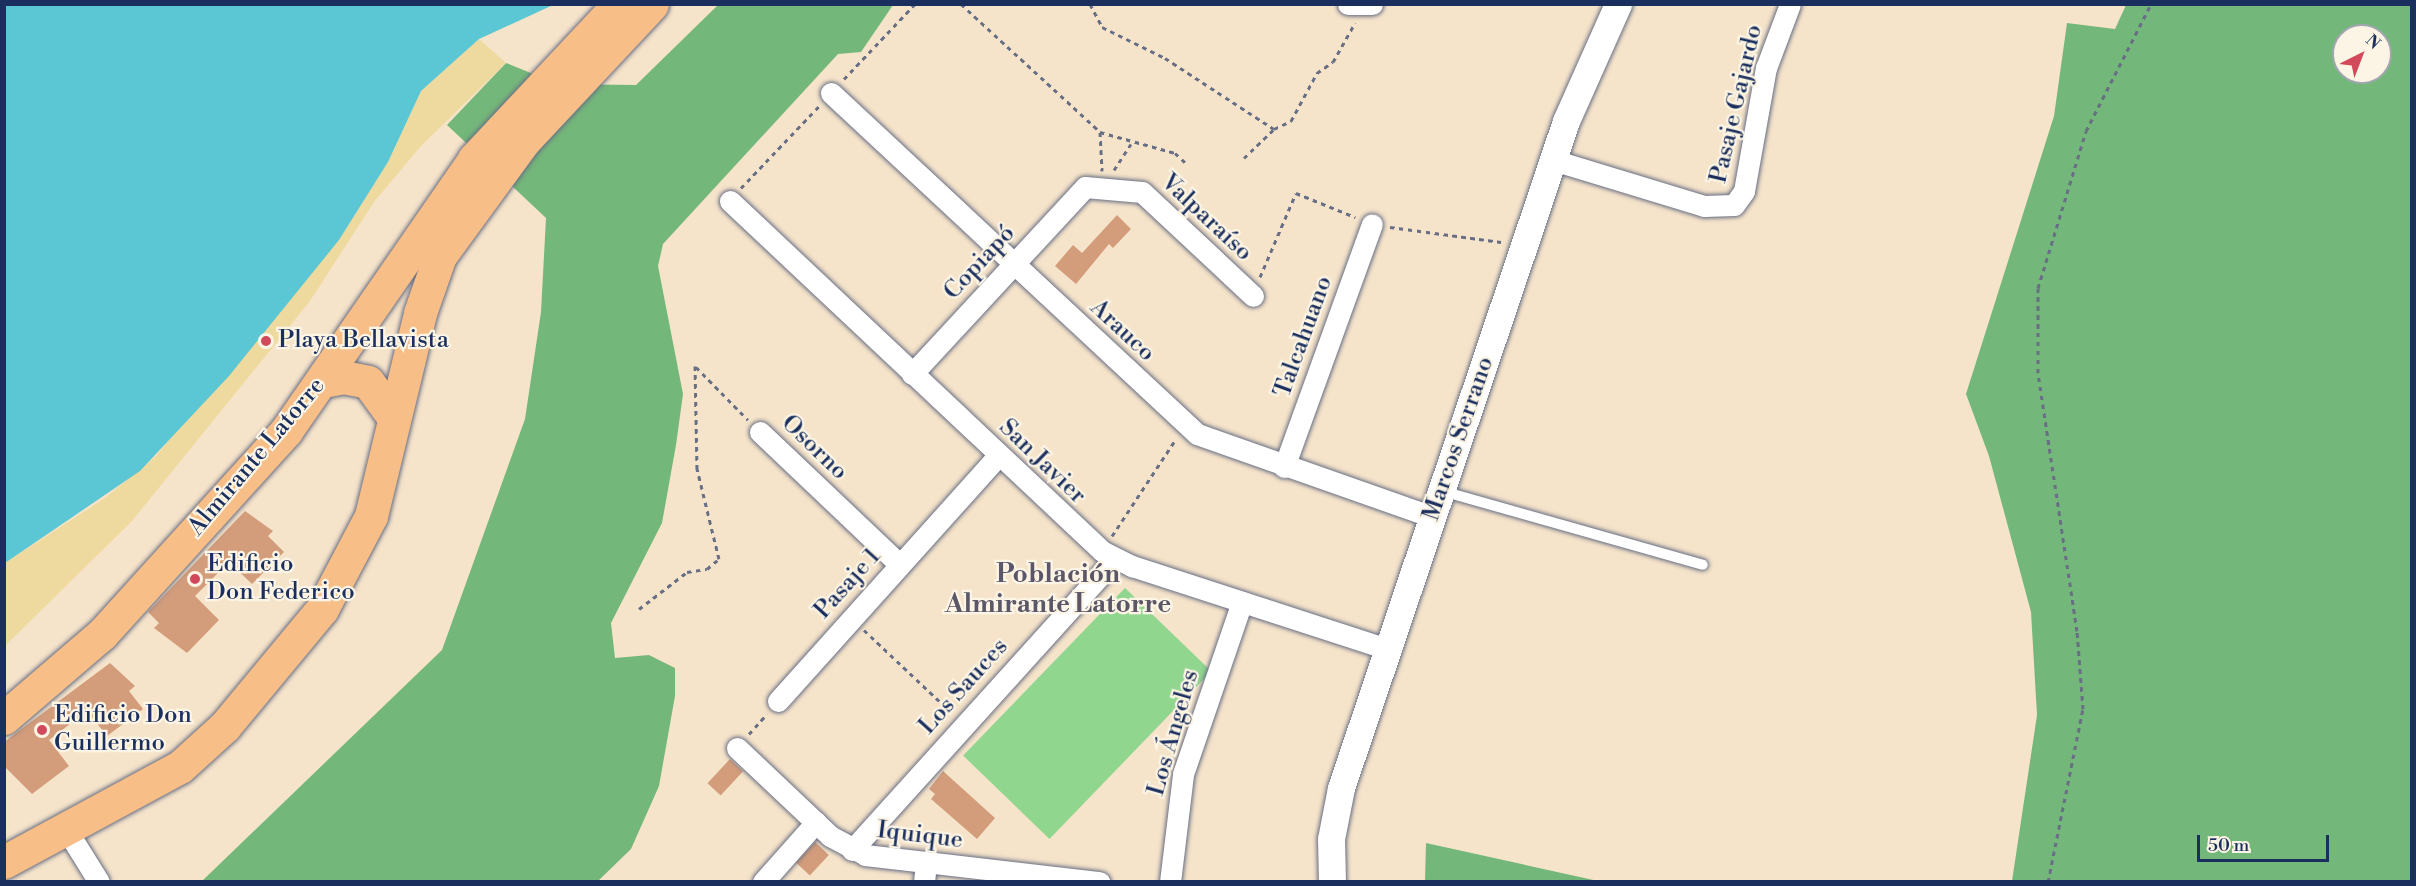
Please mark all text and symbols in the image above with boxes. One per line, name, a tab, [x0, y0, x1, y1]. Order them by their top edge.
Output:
street label: Pasaje Gajardo	[1705, 22, 1769, 186]
north arrow	[2332, 24, 2392, 84]
text: N	[2361, 30, 2384, 54]
street label: Valparaíso	[1154, 168, 1258, 268]
street label: Copiapó	[938, 220, 1022, 306]
street label: Talcahuano	[1269, 272, 1339, 402]
street label: Arauco	[1084, 294, 1160, 368]
place label: Playa Bellavista	[278, 327, 449, 355]
marker: Playa Bellavista	[259, 334, 273, 348]
street label: Marcos Serrano	[1417, 353, 1501, 525]
street label: Almirante Latorre	[183, 372, 331, 542]
street label: Osorno	[775, 409, 853, 487]
street label: San Javier	[993, 414, 1091, 510]
street label: Pasaje 1	[809, 543, 887, 625]
place label: Edificio Don Federico	[207, 551, 355, 607]
district label: Población Almirante Latorre	[945, 559, 1171, 620]
marker: Edificio Don Federico	[188, 572, 202, 586]
street label: Los Sauces	[913, 633, 1015, 741]
street label: Los Ángeles	[1142, 667, 1206, 799]
place label: Edificio Don Guillermo	[54, 702, 192, 758]
marker: Edificio Don Guillermo	[35, 723, 49, 737]
street label: Iquique	[875, 816, 965, 856]
scale bar	[2200, 823, 2332, 861]
text: 50 m	[2208, 834, 2249, 857]

